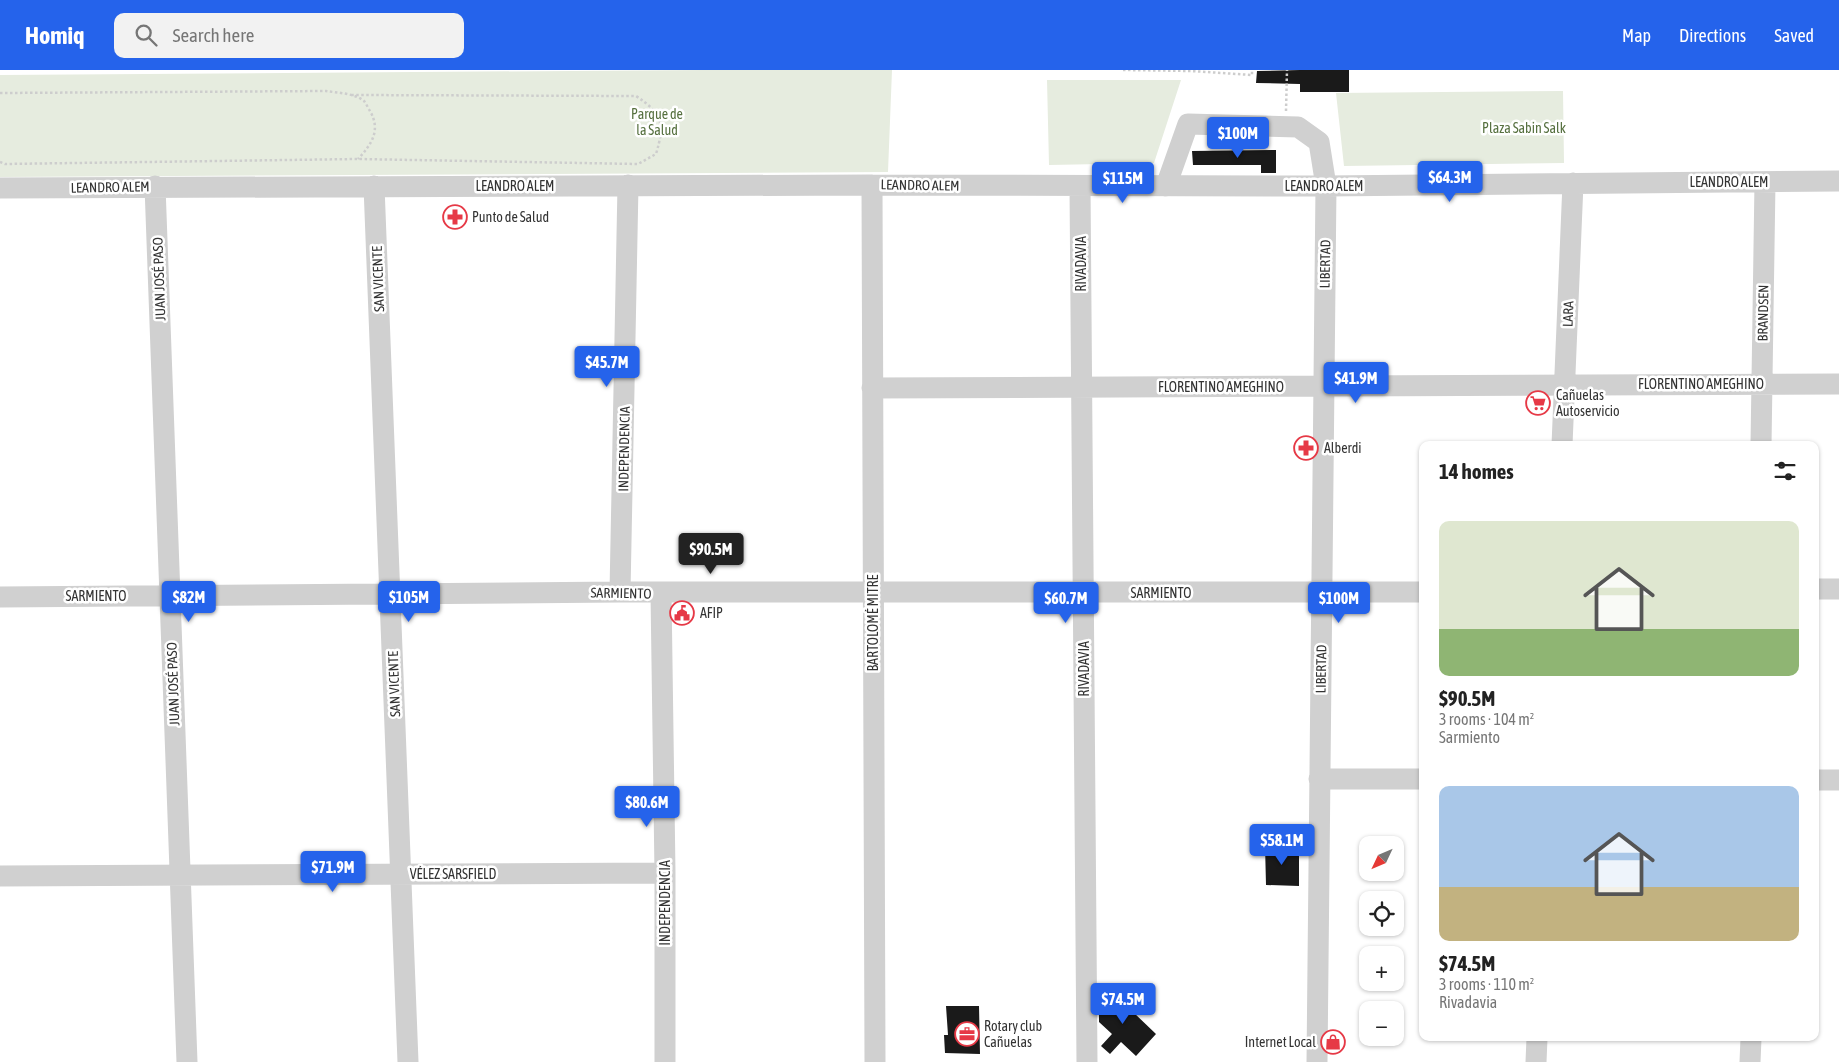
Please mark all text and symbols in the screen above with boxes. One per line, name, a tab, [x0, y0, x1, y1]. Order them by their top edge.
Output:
search box	[114, 13, 464, 58]
icon: search	[132, 21, 160, 49]
text: Homiq	[25, 22, 84, 49]
text: Search here	[172, 24, 254, 46]
text: Map	[1622, 25, 1651, 46]
text: Directions	[1679, 25, 1746, 46]
text: Saved	[1774, 25, 1814, 46]
park label: Parque de la Salud	[631, 106, 683, 138]
pin: $100M	[1203, 116, 1273, 159]
park label: Plaza Sabin Salk	[1482, 120, 1566, 136]
text: $100M	[1218, 124, 1258, 142]
pin: $64.3M	[1409, 160, 1491, 203]
pin: $115M	[1088, 162, 1158, 204]
text: $64.3M	[1429, 168, 1471, 186]
text: $115M	[1103, 169, 1143, 187]
street label: LEANDRO ALEM	[1690, 174, 1768, 190]
street label: LEANDRO ALEM	[880, 176, 960, 194]
street label: LEANDRO ALEM	[70, 178, 150, 196]
street label: LEANDRO ALEM	[476, 178, 554, 194]
street label: LEANDRO ALEM	[1285, 178, 1363, 194]
pharmacy icon: Punto de Salud	[442, 204, 468, 230]
place label: Punto de Salud	[472, 209, 549, 225]
street label: RIVADAVIA	[1073, 236, 1089, 292]
street label: JUAN JOSÉ PASO	[150, 237, 168, 321]
street label: LIBERTAD	[1317, 239, 1333, 289]
street label: SAN VICENTE	[369, 246, 387, 312]
street label: BRANDSEN	[1755, 285, 1771, 341]
street label: LARA	[1560, 301, 1576, 327]
pin: $45.7M	[566, 346, 648, 388]
text: $45.7M	[586, 353, 628, 371]
pin: $41.9M	[1315, 362, 1397, 404]
text: $41.9M	[1335, 369, 1377, 387]
street label: FLORENTINO AMEGHINO	[1638, 376, 1764, 392]
street label: FLORENTINO AMEGHINO	[1158, 379, 1284, 395]
place label: Cañuelas Autoservicio	[1556, 387, 1620, 419]
supermarket icon: Cañuelas Autoservicio	[1525, 390, 1551, 416]
street label: INDEPENDENCIA	[615, 406, 633, 492]
pharmacy icon: Alberdi	[1293, 435, 1319, 461]
place label: Alberdi	[1324, 440, 1362, 456]
icon: filters	[1771, 457, 1799, 485]
text: 14 homes	[1439, 459, 1514, 483]
pin: $90.5M	[670, 532, 752, 575]
text: $90.5M	[690, 540, 732, 558]
icon: home	[1574, 554, 1664, 644]
street label: BARTOLOMÉ MITRE	[865, 574, 881, 672]
pin: $82M	[159, 580, 219, 623]
pin: $105M	[374, 580, 444, 623]
pin: $60.7M	[1025, 582, 1107, 624]
pin: $100M	[1304, 582, 1374, 624]
street label: SARMIENTO	[590, 584, 652, 602]
street label: SARMIENTO	[1131, 585, 1191, 601]
street label: SARMIENTO	[66, 588, 126, 604]
text: $82M	[173, 588, 205, 606]
text: $105M	[389, 588, 429, 606]
text: $60.7M	[1045, 589, 1087, 607]
text: $100M	[1319, 589, 1359, 607]
public building icon: AFIP	[669, 600, 695, 626]
place label: AFIP	[700, 605, 723, 621]
street label: RIVADAVIA	[1076, 641, 1092, 697]
street label: JUAN JOSÉ PASO	[164, 642, 182, 726]
street label: LIBERTAD	[1313, 644, 1329, 694]
street label: SAN VICENTE	[385, 651, 403, 717]
text: $90.5M	[1439, 686, 1495, 710]
text: 3 rooms · 104 m²	[1439, 710, 1534, 728]
text: Sarmiento	[1439, 728, 1500, 746]
pin: $80.6M	[606, 786, 688, 828]
text: $80.6M	[626, 793, 668, 811]
icon: home	[1574, 819, 1664, 909]
pin: $58.1M	[1241, 824, 1323, 866]
text: $58.1M	[1261, 831, 1303, 849]
north arrow	[1359, 836, 1404, 881]
map controls	[1359, 836, 1404, 1046]
pin: $71.9M	[292, 850, 374, 893]
text: $71.9M	[312, 858, 354, 876]
street label: INDEPENDENCIA	[657, 860, 673, 946]
street label: VÉLEZ SARSFIELD	[410, 866, 496, 882]
button: locate	[1359, 891, 1404, 936]
button: +	[1359, 946, 1404, 991]
text: $74.5M	[1439, 951, 1495, 975]
text: 3 rooms · 110 m²	[1439, 975, 1534, 993]
pin: $74.5M	[1082, 982, 1164, 1025]
text: $74.5M	[1102, 990, 1144, 1008]
text: Rivadavia	[1439, 993, 1497, 1011]
button: −	[1359, 1001, 1404, 1046]
place label: Rotary club Cañuelas	[984, 1018, 1043, 1050]
office icon: Rotary club Cañuelas	[954, 1021, 980, 1047]
shop icon: Internet Local	[1320, 1029, 1346, 1055]
place label: Internet Local	[1245, 1034, 1316, 1050]

